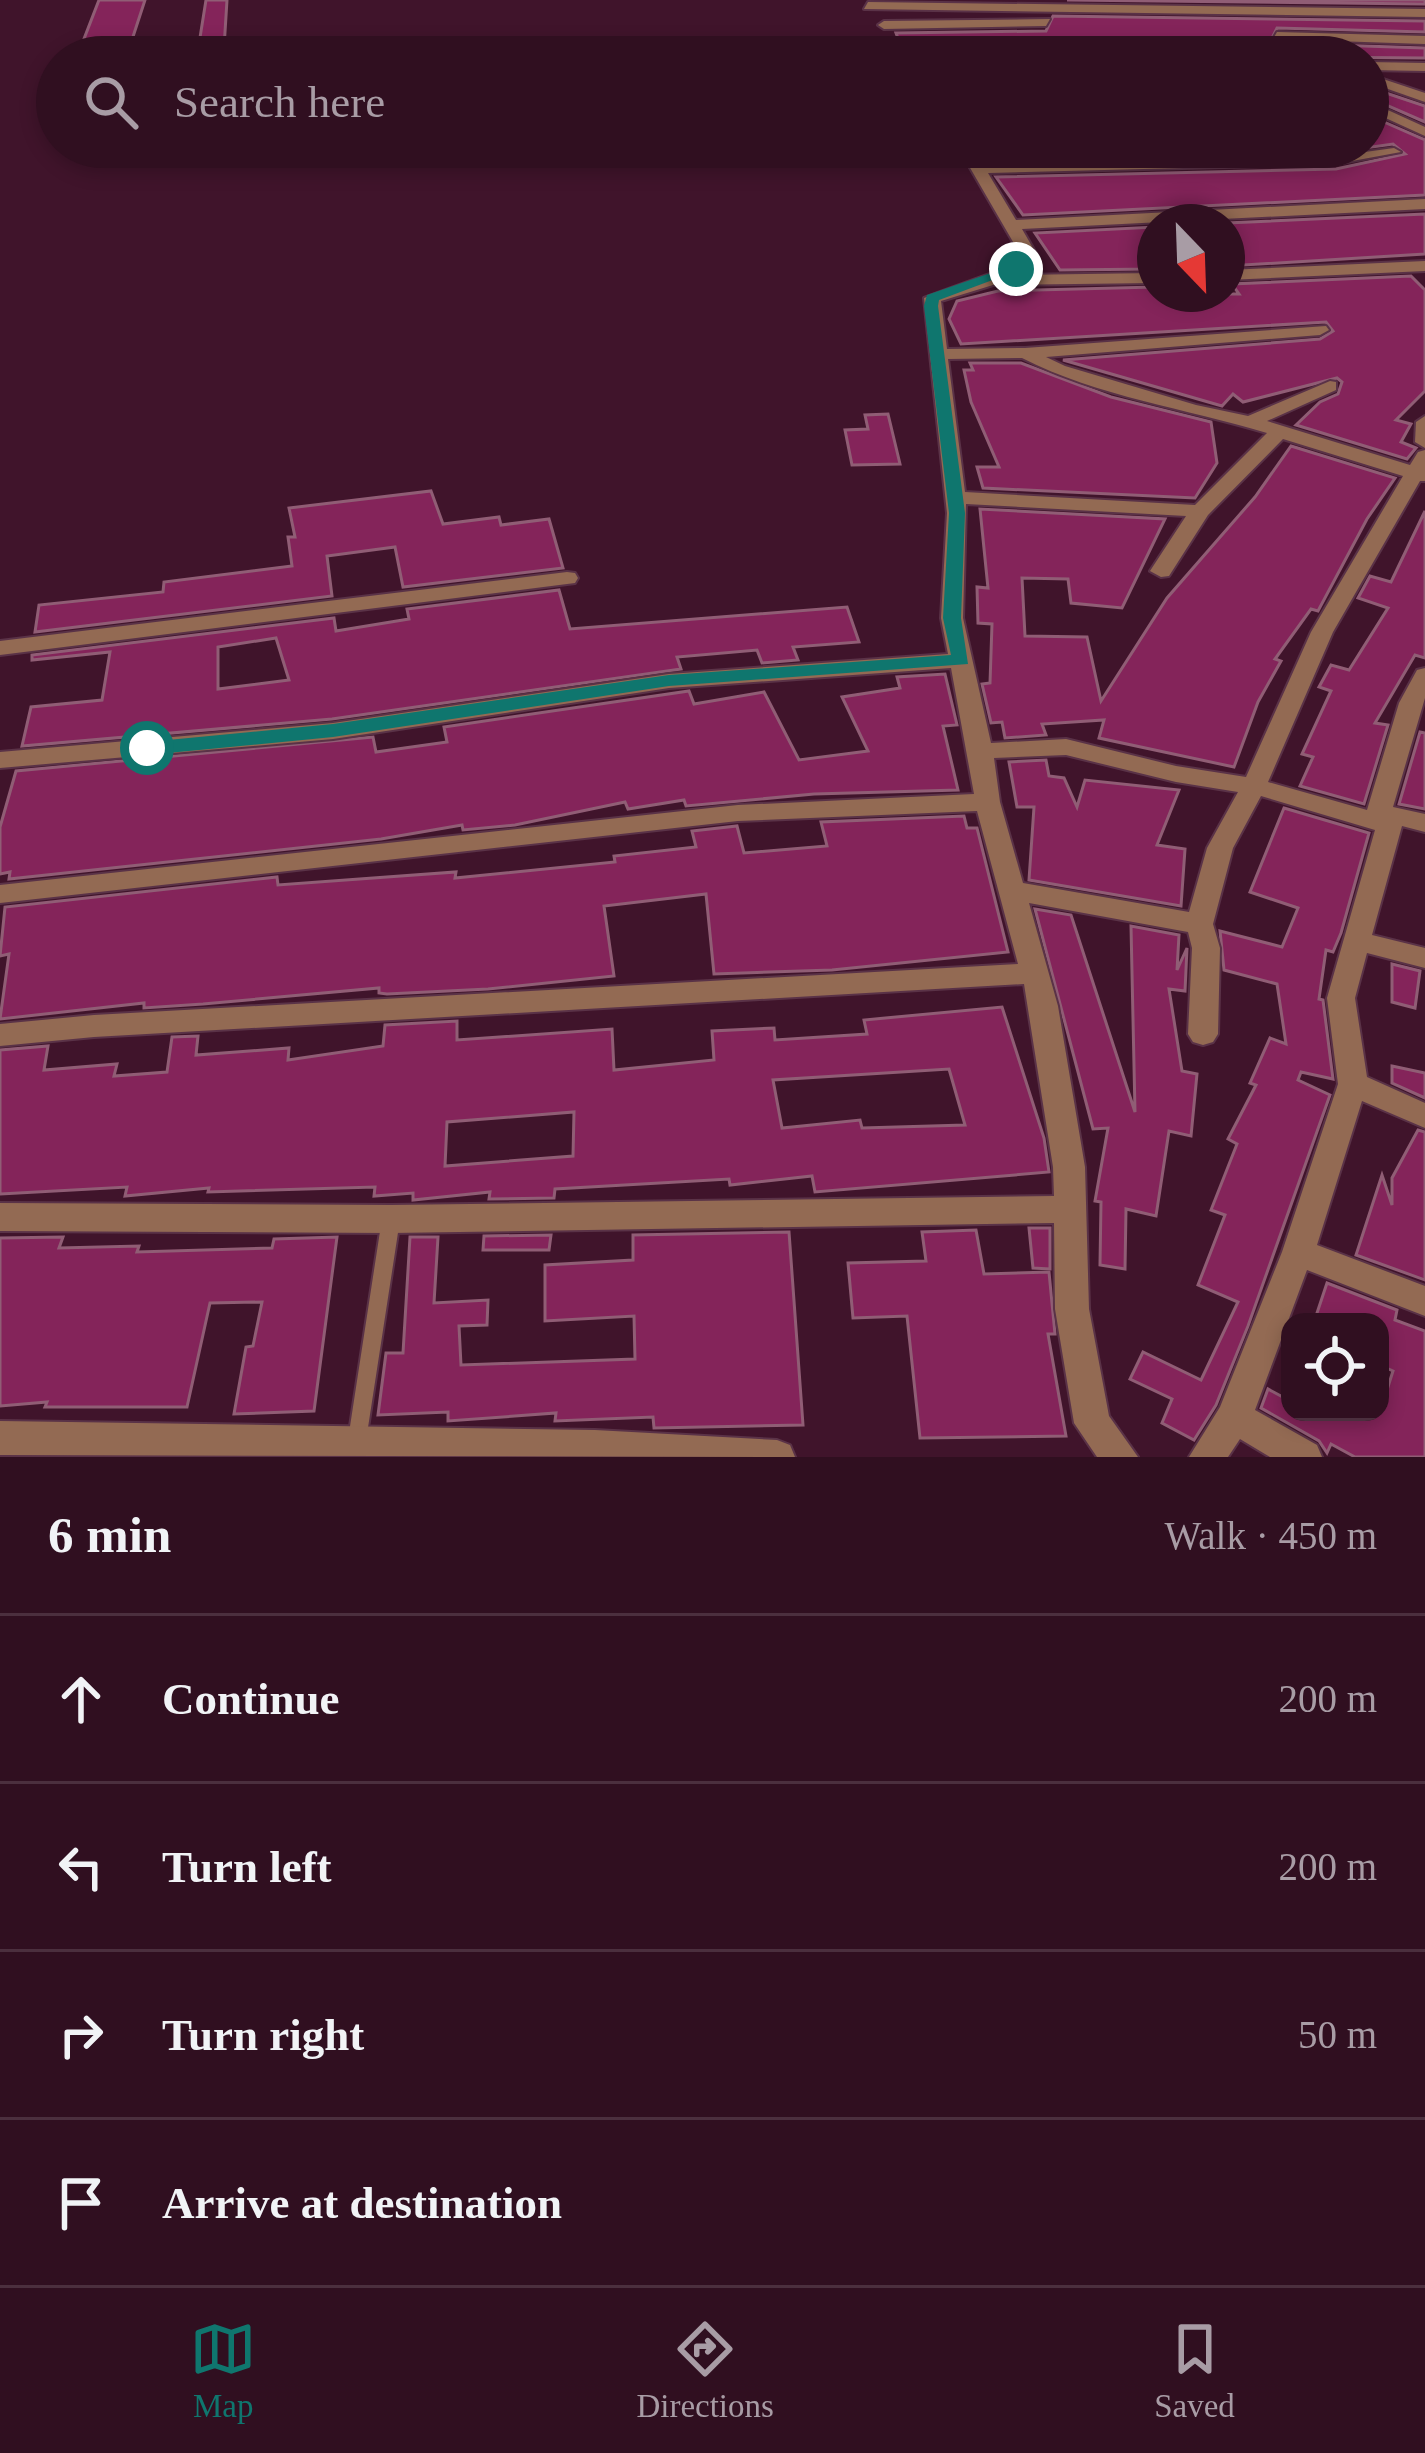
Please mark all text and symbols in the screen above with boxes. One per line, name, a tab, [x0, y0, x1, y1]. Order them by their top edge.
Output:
search box	[36, 36, 1389, 168]
icon: search	[78, 69, 144, 135]
text: Search here	[174, 77, 385, 127]
north arrow	[1137, 204, 1245, 312]
route end	[989, 242, 1043, 296]
route start	[120, 721, 174, 775]
map controls	[1281, 1313, 1389, 1421]
button: locate	[1281, 1313, 1389, 1421]
text: 6 min	[48, 1507, 171, 1563]
text: Walk · 450 m	[1165, 1514, 1377, 1557]
icon: ahead	[48, 1666, 114, 1732]
text: Continue	[162, 1674, 340, 1724]
text: 200 m	[1278, 1677, 1377, 1720]
icon: left	[48, 1834, 114, 1900]
text: Turn left	[162, 1842, 332, 1892]
text: 200 m	[1278, 1845, 1377, 1888]
icon: right	[48, 2002, 114, 2068]
text: Turn right	[162, 2010, 364, 2060]
text: 50 m	[1298, 2013, 1377, 2056]
icon: arrive	[48, 2170, 114, 2236]
text: Arrive at destination	[162, 2178, 562, 2228]
tab: Map	[190, 2316, 256, 2425]
tab: Directions	[636, 2316, 774, 2425]
tab: Saved	[1154, 2316, 1235, 2425]

